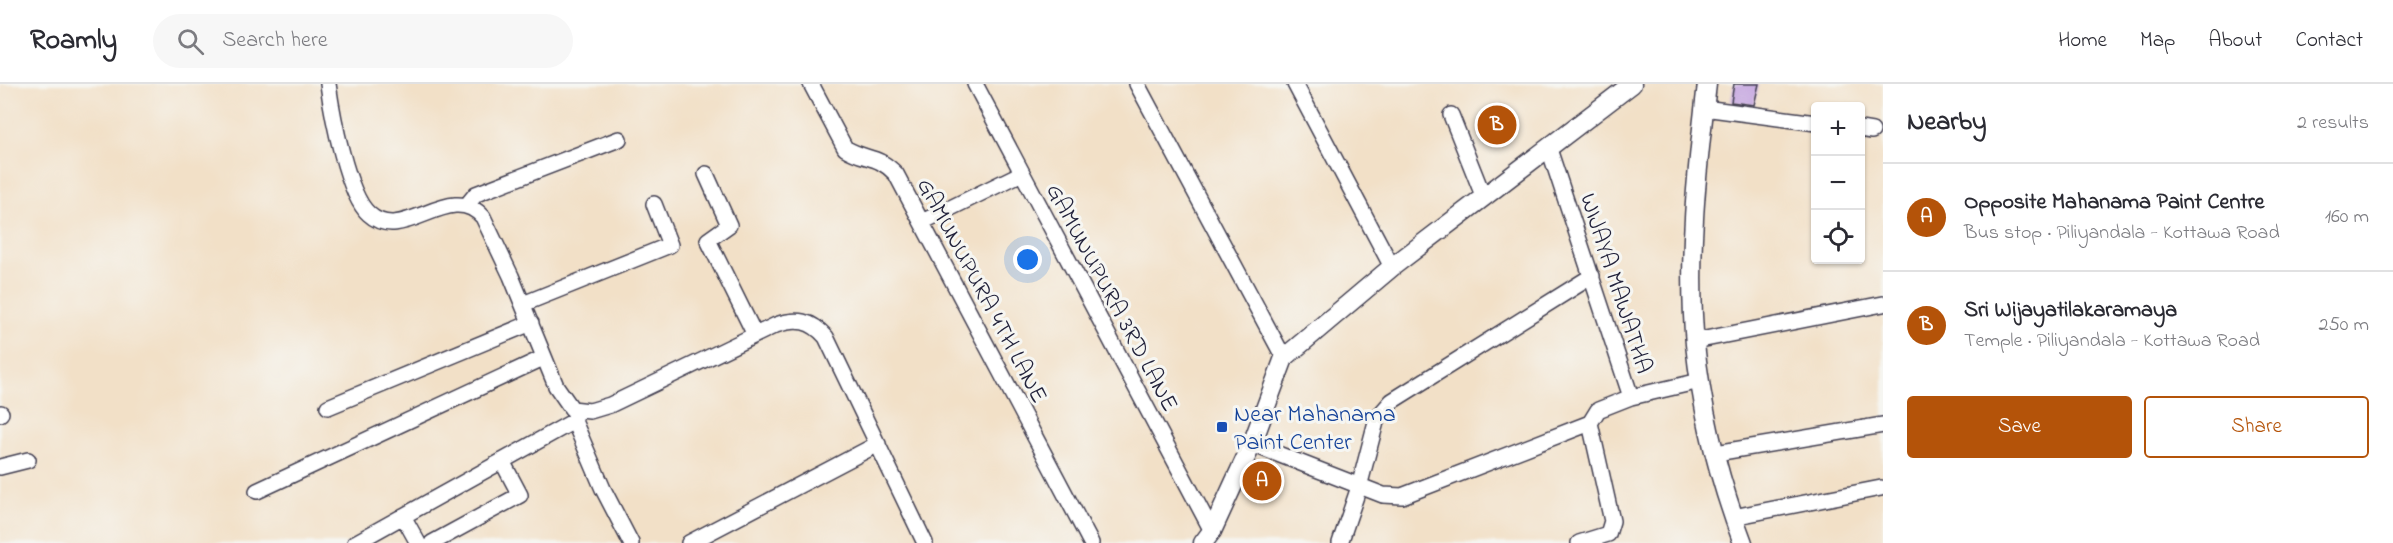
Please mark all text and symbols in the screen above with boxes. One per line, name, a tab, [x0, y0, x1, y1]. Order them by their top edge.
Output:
search box	[153, 14, 573, 68]
text: Roamly	[30, 21, 117, 62]
icon: search	[174, 25, 207, 58]
text: Search here	[222, 25, 328, 57]
text: Home	[2058, 26, 2107, 56]
text: Map	[2140, 26, 2175, 56]
text: About	[2208, 26, 2262, 56]
text: Contact	[2295, 26, 2363, 56]
pin: B	[1478, 102, 1516, 147]
map controls	[1811, 102, 1865, 264]
button: +	[1811, 102, 1865, 156]
text: Nearby	[1907, 104, 1986, 142]
text: 2 results	[2297, 109, 2369, 138]
button: −	[1811, 156, 1865, 210]
street label: GAMUNUPURA 4TH LANE	[907, 172, 1055, 410]
street label: GAMUNUPURA 3RD LANE	[1036, 178, 1186, 418]
text: Opposite Mahanama Paint Centre	[1964, 187, 2264, 219]
street label: WIJAYA MAWATHA	[1569, 189, 1660, 378]
text: A	[1920, 203, 1933, 232]
text: 160 m	[2325, 203, 2369, 232]
button: locate	[1811, 210, 1865, 264]
text: Bus stop · Piliyandala - Kottawa Road	[1964, 219, 2280, 248]
your location	[1013, 245, 1042, 274]
text: Sri Wijayatilakaramaya	[1964, 295, 2177, 327]
text: B	[1920, 311, 1933, 340]
text: 250 m	[2318, 311, 2369, 340]
text: Temple · Piliyandala - Kottawa Road	[1964, 327, 2260, 356]
button: Save	[1907, 396, 2132, 458]
button: Share	[2144, 396, 2369, 458]
place label: Near Mahanama Paint Center	[1234, 398, 1396, 461]
marker: Near Mahanama Paint Center	[1215, 420, 1229, 434]
pin: A	[1242, 458, 1282, 504]

